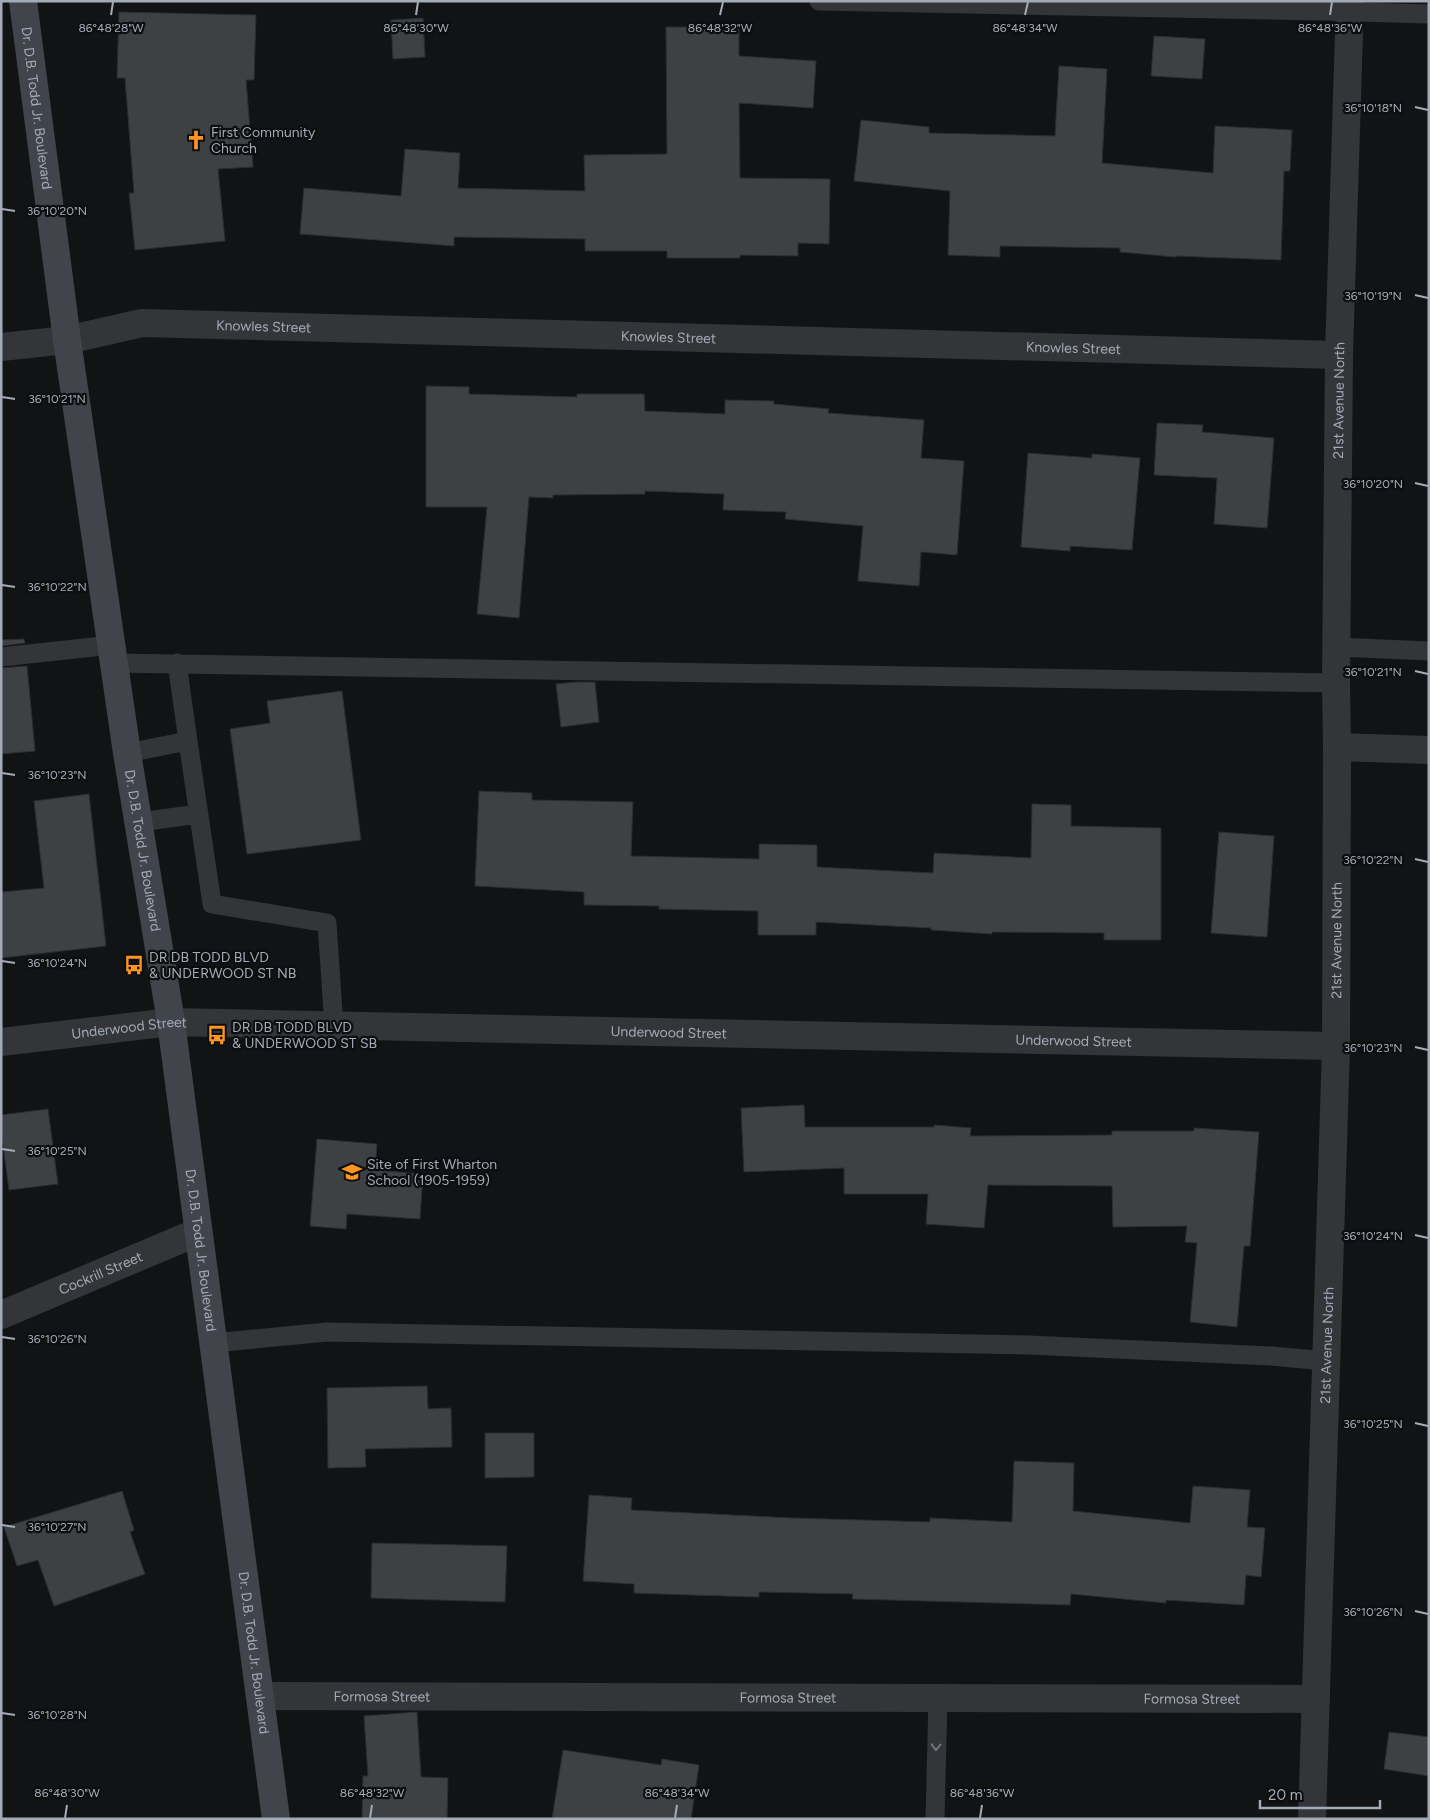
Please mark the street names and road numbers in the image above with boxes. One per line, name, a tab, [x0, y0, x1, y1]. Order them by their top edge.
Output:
street label: Dr. D.B. Todd Jr. Boulevard	[17, 26, 55, 190]
street label: Knowles Street	[216, 317, 312, 337]
street label: Knowles Street	[621, 328, 716, 347]
street label: Knowles Street	[1026, 339, 1121, 358]
street label: 21st Avenue North	[1330, 342, 1348, 459]
street label: Dr. D.B. Todd Jr. Boulevard	[121, 768, 164, 933]
street label: 21st Avenue North	[1328, 882, 1346, 999]
street label: Underwood Street	[70, 1014, 187, 1043]
street label: Underwood Street	[610, 1023, 727, 1042]
street label: Underwood Street	[1015, 1031, 1132, 1051]
street label: Dr. D.B. Todd Jr. Boulevard	[181, 1168, 220, 1333]
street label: Cockrill Street	[56, 1248, 145, 1299]
street label: 21st Avenue North	[1317, 1287, 1338, 1404]
street label: Dr. D.B. Todd Jr. Boulevard	[234, 1571, 273, 1735]
street label: Formosa Street	[334, 1688, 430, 1705]
street label: Formosa Street	[740, 1689, 836, 1707]
street label: Formosa Street	[1144, 1691, 1240, 1708]

